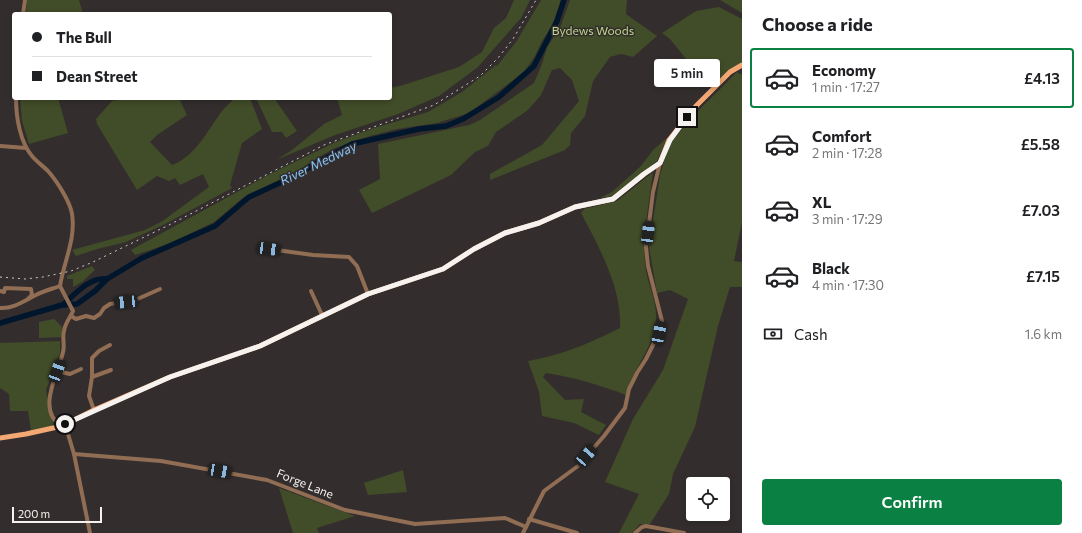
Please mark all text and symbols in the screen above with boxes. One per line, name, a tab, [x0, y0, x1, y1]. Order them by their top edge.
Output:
text: Choose a ride	[762, 13, 873, 35]
park label: Bydews Woods	[552, 23, 634, 37]
text: The Bull	[56, 28, 112, 46]
callout: 5 min	[654, 59, 720, 87]
icon: car	[764, 60, 800, 96]
text: Economy	[812, 61, 876, 79]
text: 5 min	[671, 65, 703, 81]
text: Dean Street	[56, 67, 138, 85]
text: £4.13	[1024, 69, 1060, 87]
text: 1 min · 17:27	[812, 79, 880, 95]
route end	[678, 108, 696, 126]
icon: car	[764, 126, 800, 162]
text: Comfort	[812, 127, 872, 145]
text: £5.58	[1021, 135, 1060, 153]
water label: River Medway	[277, 137, 360, 188]
text: 2 min · 17:28	[812, 145, 882, 161]
icon: car	[764, 192, 800, 228]
text: XL	[812, 193, 831, 211]
text: £7.03	[1022, 201, 1060, 219]
text: 3 min · 17:29	[812, 211, 883, 227]
car	[641, 220, 655, 246]
car	[256, 242, 282, 256]
icon: car	[764, 258, 800, 294]
text: Black	[812, 259, 850, 277]
text: £7.15	[1026, 267, 1060, 285]
text: 4 min · 17:30	[812, 277, 884, 293]
car	[114, 295, 138, 309]
car	[651, 320, 667, 346]
icon: cash	[762, 323, 784, 345]
text: Cash	[794, 325, 828, 343]
text: 1.6 km	[1025, 326, 1062, 342]
car	[47, 358, 67, 384]
route start	[56, 415, 74, 433]
car	[574, 443, 598, 469]
car	[207, 463, 233, 479]
street label: Forge Lane	[275, 465, 336, 501]
map controls	[686, 477, 730, 521]
button: locate	[686, 477, 730, 521]
button: Confirm	[762, 479, 1062, 525]
scale bar	[12, 505, 102, 524]
text: 200 m	[18, 507, 50, 520]

